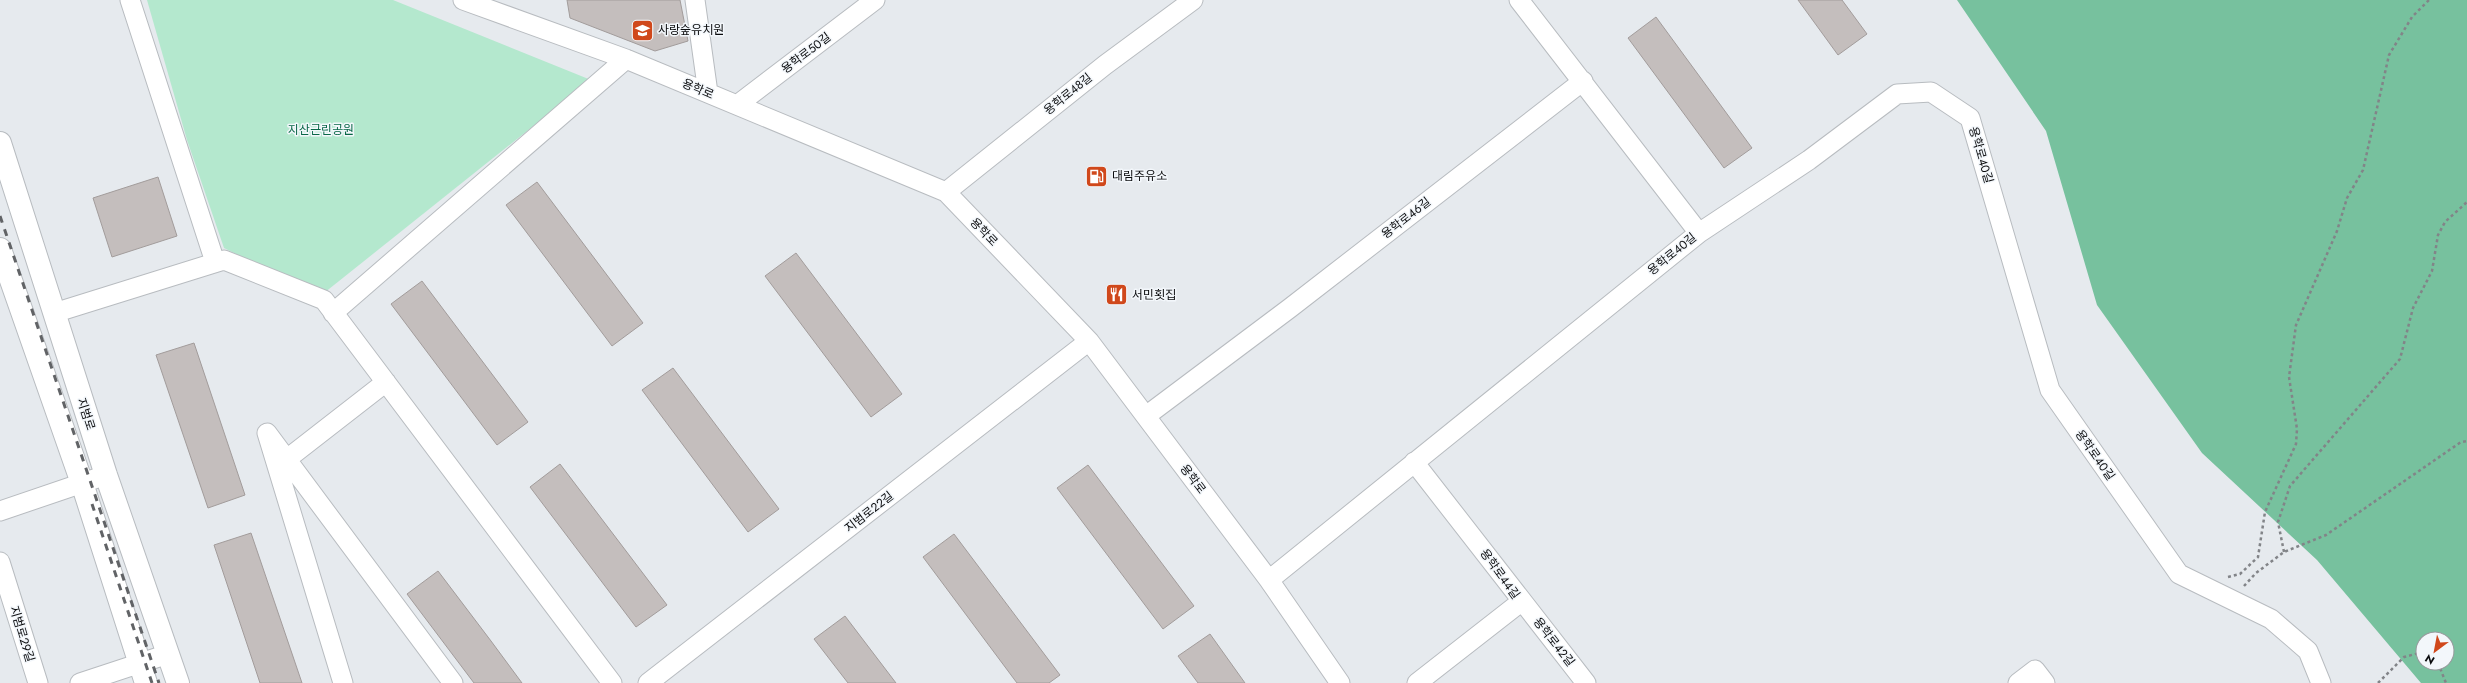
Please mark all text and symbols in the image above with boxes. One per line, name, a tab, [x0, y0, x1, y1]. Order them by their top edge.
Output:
school or university icon: 사랑숲유치원	[629, 17, 655, 43]
place label: 사랑숲유치원	[658, 21, 724, 39]
street label: 용학로50길	[777, 28, 835, 78]
street label: 용학로48길	[1040, 69, 1096, 119]
street label: 용학로	[679, 74, 717, 104]
park label: 지산근린공원	[288, 121, 354, 139]
street label: 용학로40길	[1964, 124, 1998, 186]
fuel station icon: 대림주유소	[1084, 163, 1110, 189]
place label: 대림주유소	[1112, 167, 1167, 185]
street label: 용학로46길	[1378, 193, 1434, 243]
street label: 용학로	[966, 214, 1002, 250]
street label: 용학로40길	[1644, 229, 1700, 279]
restaurant icon: 서민횟집	[1103, 282, 1129, 308]
place label: 서민횟집	[1132, 286, 1176, 304]
street label: 지범로	[72, 395, 100, 433]
street label: 용학로40길	[2071, 426, 2119, 484]
street label: 용학로	[1176, 460, 1210, 498]
street label: 지범로22길	[841, 487, 897, 537]
street label: 용학로44길	[1476, 545, 1524, 603]
street label: 지범로29길	[5, 604, 39, 664]
street label: 용학로42길	[1529, 614, 1579, 670]
north arrow	[2415, 631, 2455, 671]
text: N	[2422, 650, 2438, 669]

